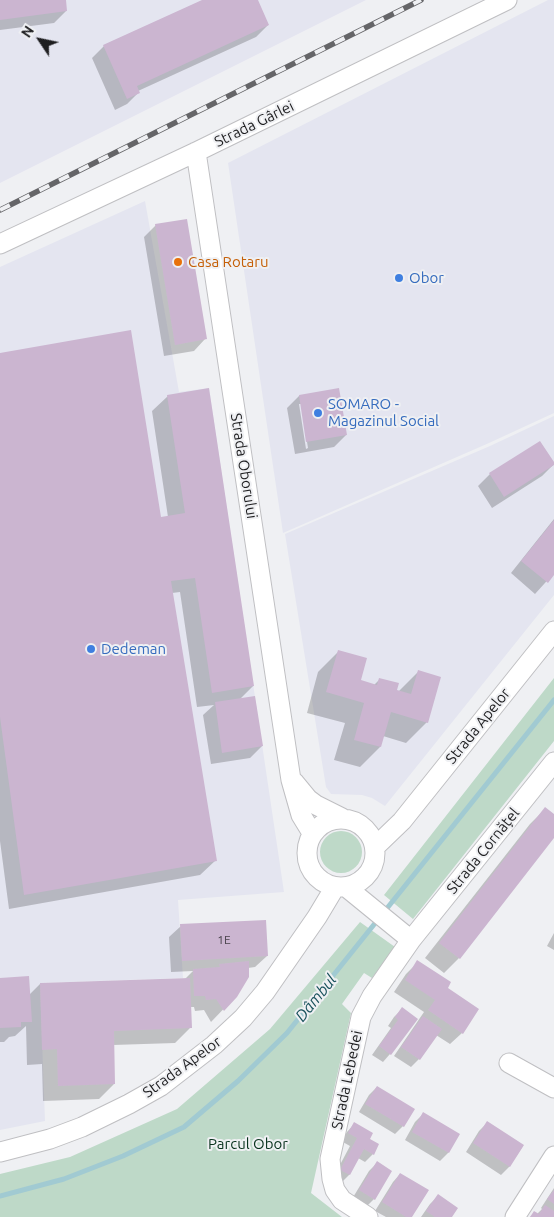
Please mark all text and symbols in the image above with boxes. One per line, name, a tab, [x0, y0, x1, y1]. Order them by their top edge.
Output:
north arrow	[15, 15, 65, 65]
text: N	[18, 23, 37, 40]
street label: Strada Gârlei	[211, 97, 297, 151]
place label: Casa Rotaru	[188, 253, 268, 271]
marker: Casa Rotaru	[172, 256, 184, 268]
place label: Obor	[409, 269, 444, 287]
marker: Obor	[393, 272, 405, 284]
place label: SOMARO - Magazinul Social	[328, 395, 439, 430]
marker: SOMARO - Magazinul Social	[312, 407, 324, 419]
street label: Strada Oborului	[227, 412, 261, 520]
place label: Dedeman	[101, 640, 166, 658]
marker: Dedeman	[85, 643, 97, 655]
street label: Strada Apelor	[442, 684, 514, 768]
street label: Strada Cornățel	[443, 805, 523, 897]
house number: 1E	[217, 933, 231, 947]
water label: Dâmbul	[291, 971, 341, 1025]
street label: Strada Lebedei	[328, 1029, 366, 1131]
street label: Strada Apelor	[139, 1033, 225, 1101]
park label: Parcul Obor	[208, 1135, 288, 1153]

